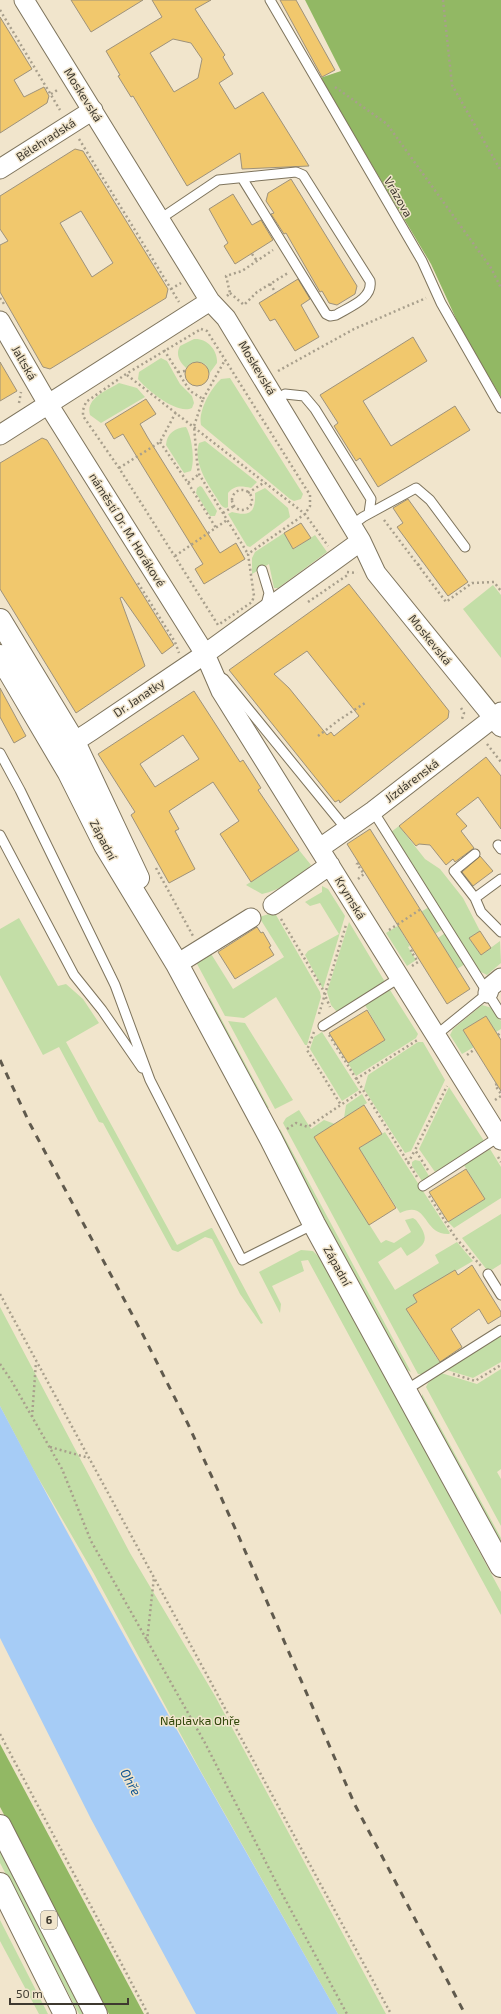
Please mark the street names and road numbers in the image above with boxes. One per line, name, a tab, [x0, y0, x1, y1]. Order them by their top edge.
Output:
street label: Moskevská	[62, 65, 106, 124]
street label: Bělehradská	[13, 115, 78, 164]
street label: Vrázova	[382, 174, 416, 219]
street label: Moskevská	[236, 338, 280, 397]
street label: Jaltská	[9, 343, 40, 382]
street label: náměstí Dr. M. Horákové	[87, 470, 169, 589]
street label: Moskevská	[406, 611, 455, 667]
street label: Dr. Janatky	[110, 675, 167, 719]
street label: Jízdárenská	[382, 755, 441, 805]
street label: Západní	[87, 817, 121, 863]
street label: Krymská	[333, 873, 369, 921]
street label: Západní	[321, 1243, 355, 1289]
road number: 6	[41, 1911, 57, 1929]

